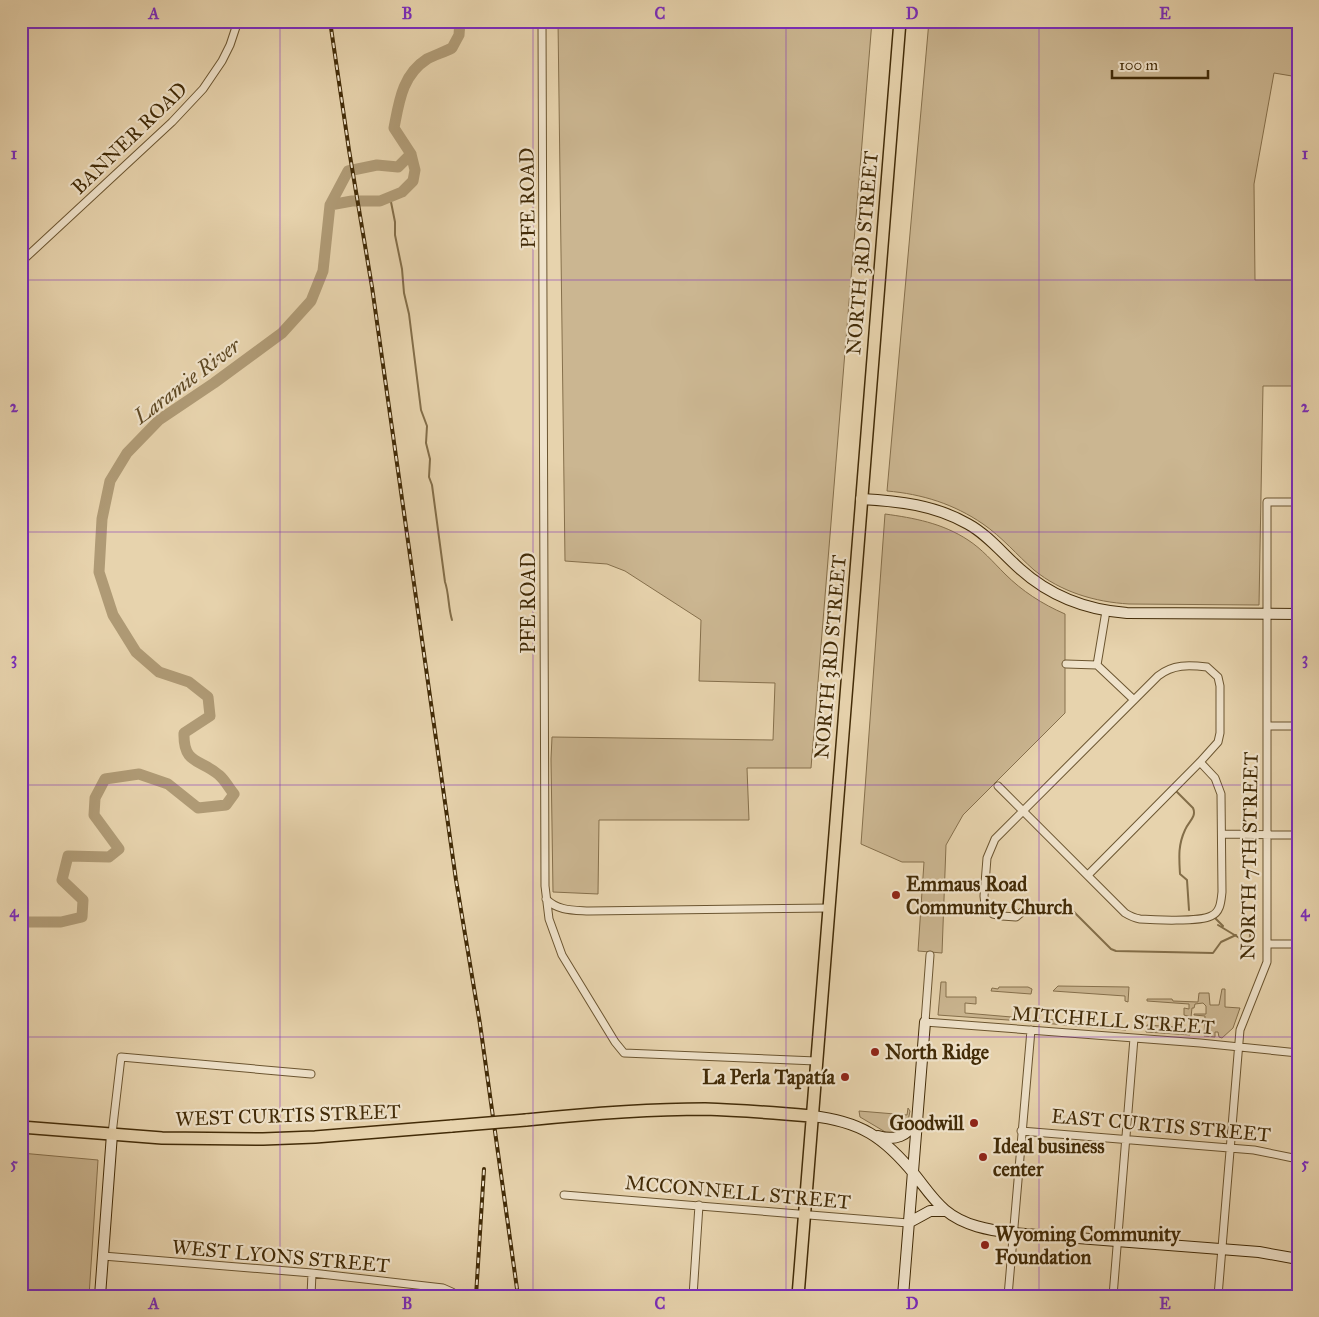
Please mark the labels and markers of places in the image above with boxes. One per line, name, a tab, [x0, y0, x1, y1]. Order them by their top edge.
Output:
place label: Emmaus Road Community Church	[906, 872, 1074, 920]
marker: Emmaus Road Community Church	[890, 889, 902, 901]
place label: North Ridge	[885, 1040, 990, 1065]
marker: North Ridge	[869, 1046, 881, 1058]
place label: La Perla Tapatía	[702, 1065, 836, 1090]
marker: La Perla Tapatía	[839, 1071, 851, 1083]
place label: Goodwill	[890, 1111, 965, 1135]
marker: Goodwill	[968, 1117, 980, 1129]
place label: Ideal business center	[993, 1134, 1105, 1181]
marker: Ideal business center	[977, 1151, 989, 1163]
place label: Wyoming Community Foundation	[995, 1222, 1182, 1269]
marker: Wyoming Community Foundation	[979, 1239, 991, 1251]

